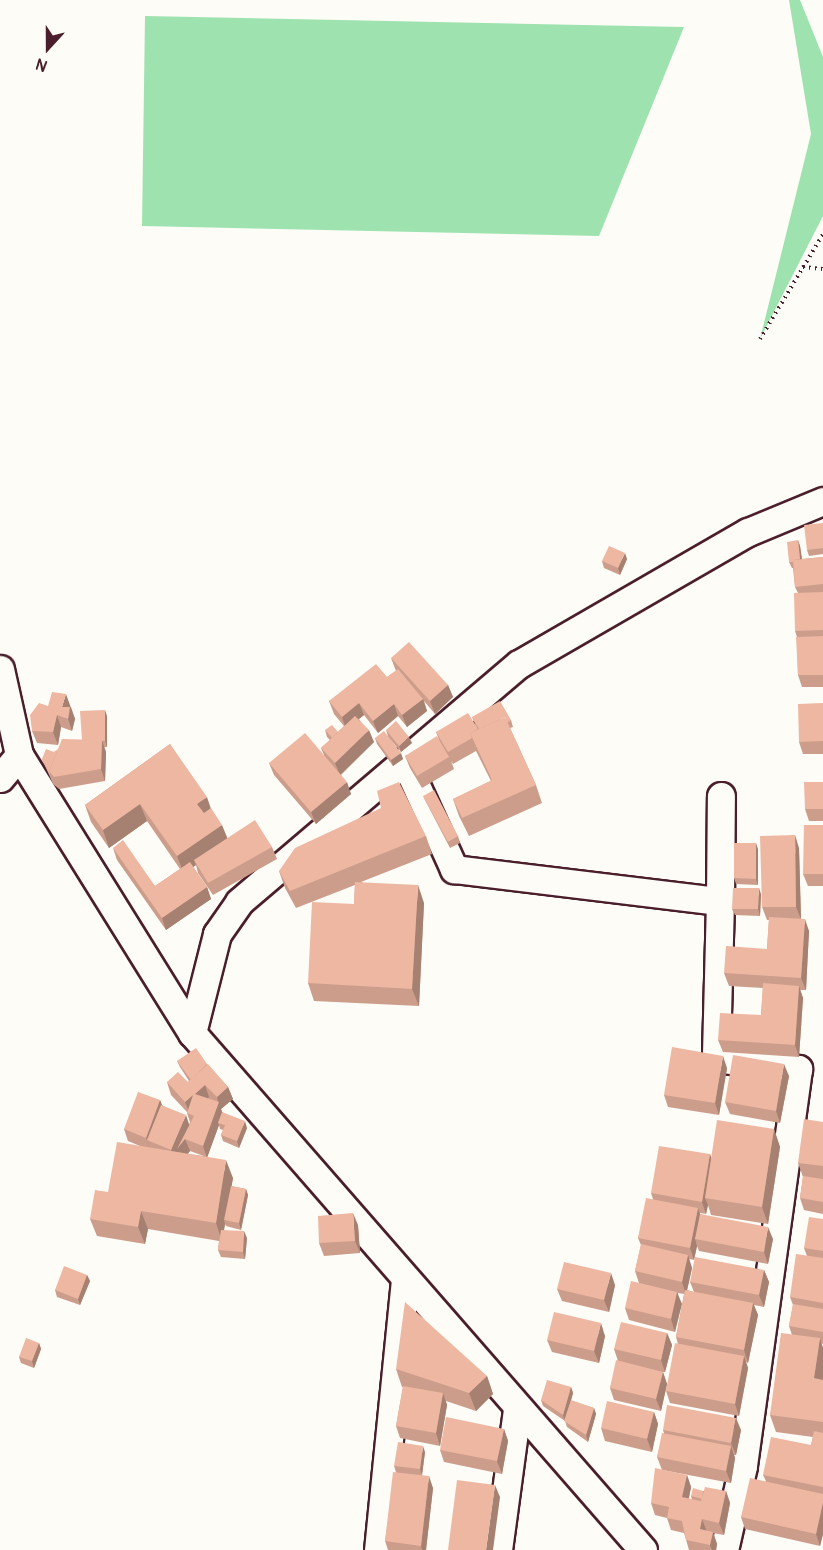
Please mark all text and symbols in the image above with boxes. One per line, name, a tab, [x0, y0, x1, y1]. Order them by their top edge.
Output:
north arrow	[18, 18, 78, 78]
text: N	[33, 54, 50, 76]

